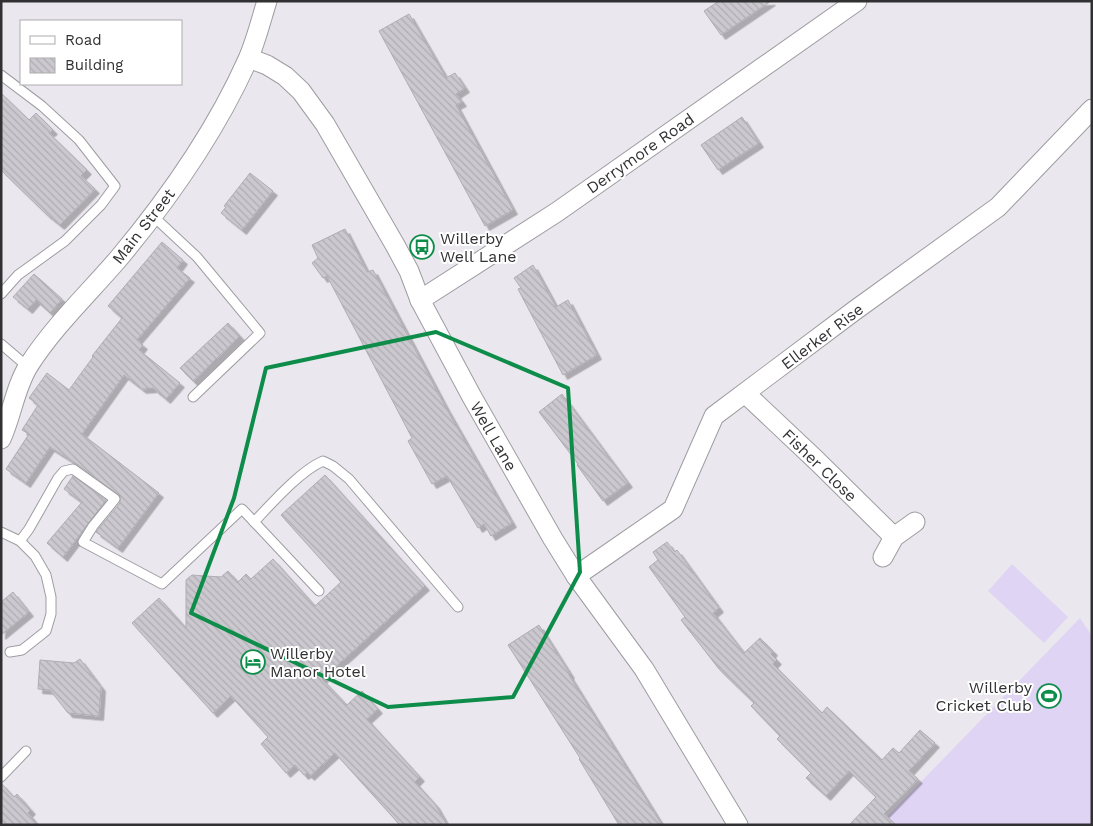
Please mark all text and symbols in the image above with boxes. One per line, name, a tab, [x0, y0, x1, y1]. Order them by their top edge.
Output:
legend	[20, 20, 182, 85]
text: Road	[65, 31, 102, 49]
text: Building	[65, 56, 123, 74]
street label: Derrymore Road	[583, 109, 698, 198]
street label: Main Street	[108, 185, 179, 268]
place label: Willerby Well Lane	[440, 229, 517, 266]
bus stop icon: Willerby Well Lane	[409, 234, 435, 260]
street label: Ellerker Rise	[778, 299, 867, 373]
street label: Well Lane	[466, 398, 521, 474]
street label: Fisher Close	[778, 425, 861, 506]
place label: Willerby Manor Hotel	[270, 644, 366, 681]
hotel icon: Willerby Manor Hotel	[240, 649, 266, 675]
place label: Willerby Cricket Club	[936, 678, 1033, 715]
sports icon: Willerby Cricket Club	[1036, 683, 1062, 709]

